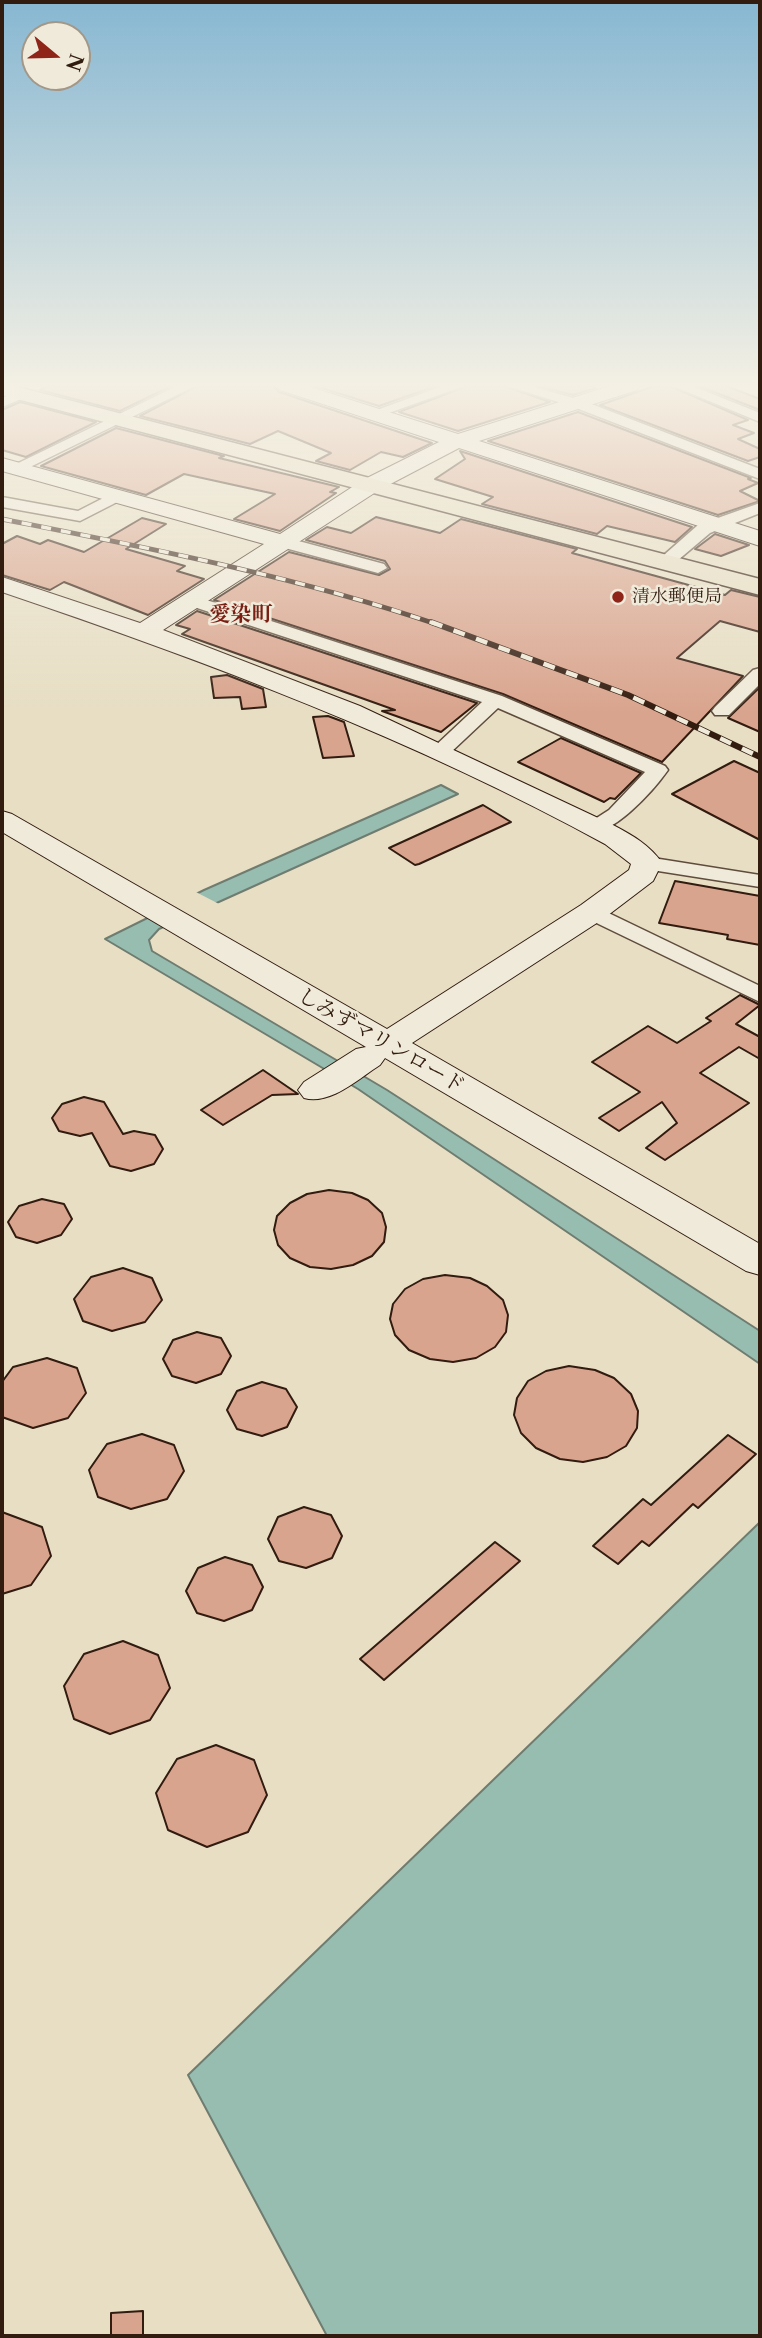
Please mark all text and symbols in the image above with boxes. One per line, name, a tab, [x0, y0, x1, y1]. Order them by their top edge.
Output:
north arrow	[21, 21, 91, 91]
text: N	[61, 51, 88, 74]
place label: 清水郵便局	[632, 586, 722, 608]
marker: 清水郵便局	[610, 589, 626, 605]
district label: 愛染町	[210, 602, 272, 628]
street label: しみずマリンロード	[293, 983, 469, 1099]

